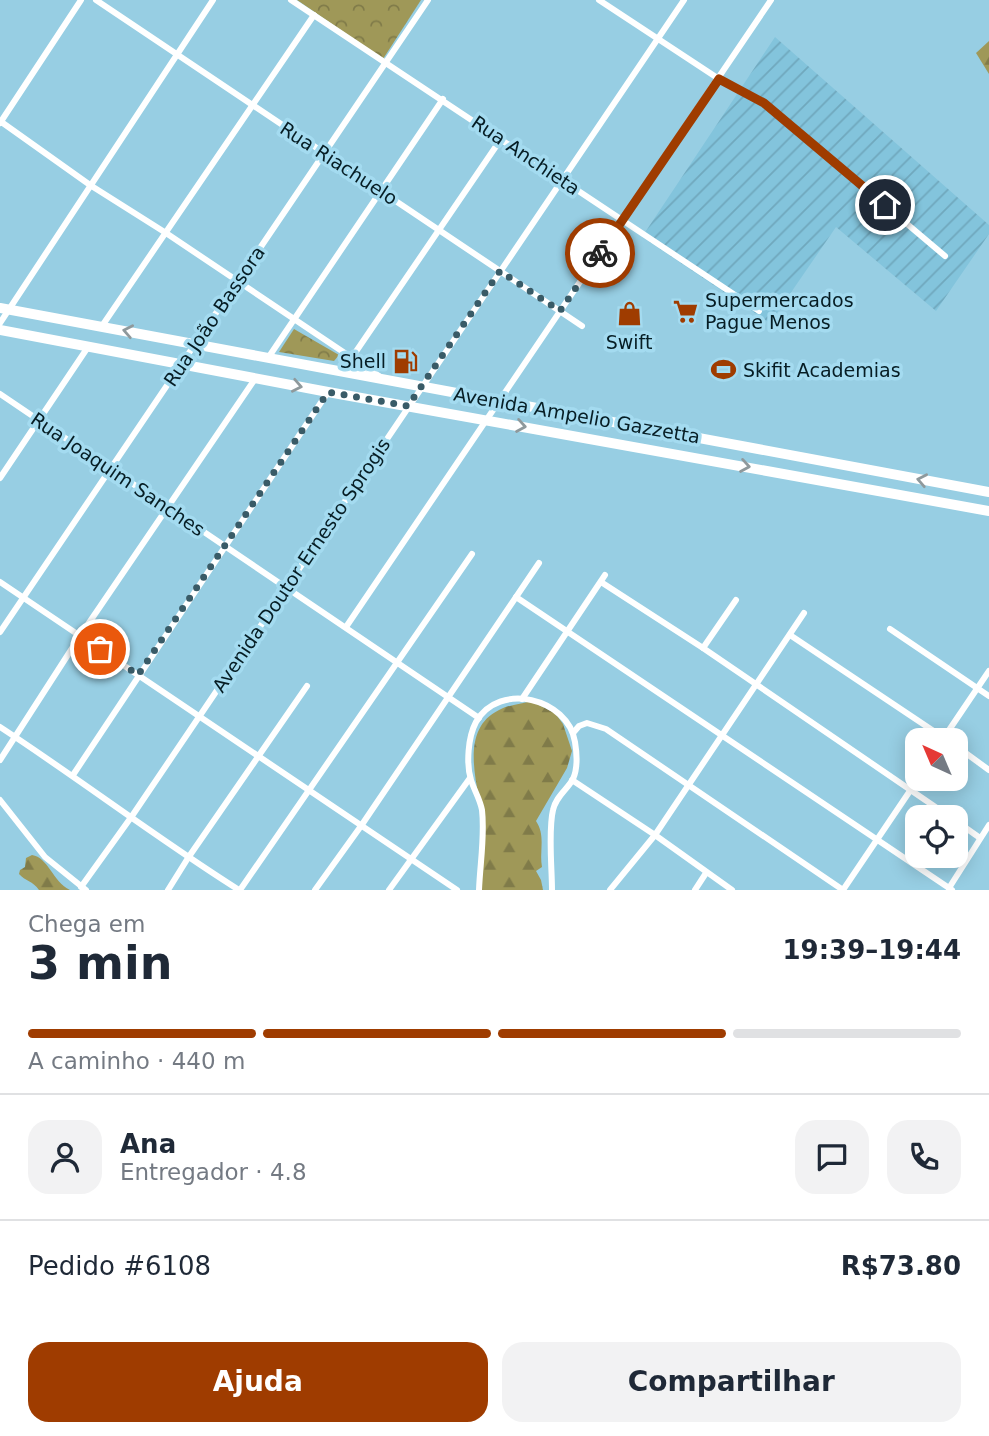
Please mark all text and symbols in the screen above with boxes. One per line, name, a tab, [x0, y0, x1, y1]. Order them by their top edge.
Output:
street label: Rua Anchieta	[468, 111, 584, 199]
street label: Rua Riachuelo	[276, 117, 402, 209]
pin	[855, 175, 915, 235]
icon: home	[866, 186, 904, 224]
courier	[565, 218, 635, 288]
icon: bike	[581, 234, 619, 272]
street label: Rua João Bassora	[159, 242, 269, 390]
place label: Supermercados Pague Menos	[705, 289, 854, 333]
supermarket icon: Supermercados Pague Menos	[671, 297, 699, 325]
shop icon: Swift	[615, 300, 643, 328]
one-way arrow	[122, 324, 134, 339]
place label: Swift	[606, 331, 652, 353]
fuel station icon: Shell	[392, 347, 420, 375]
place label: Shell	[340, 350, 386, 372]
sports icon: Skifit Academias	[709, 356, 737, 384]
place label: Skifit Academias	[743, 359, 901, 381]
one-way arrow	[291, 378, 303, 393]
street label: Avenida Ampelio Gazzetta	[452, 382, 702, 448]
street label: Rua Joaquim Sanches	[27, 408, 209, 540]
one-way arrow	[515, 418, 527, 433]
street label: Avenida Doutor Ernesto Sprogis	[208, 434, 394, 696]
one-way arrow	[739, 458, 751, 473]
one-way arrow	[916, 473, 928, 488]
pin	[70, 619, 130, 679]
icon: bag	[81, 630, 119, 668]
north arrow	[905, 728, 968, 791]
map controls	[905, 728, 968, 868]
button: locate	[905, 805, 968, 868]
text: Chega em	[28, 911, 145, 937]
text: 19:39–19:44	[782, 935, 961, 965]
text: 3 min	[28, 936, 172, 990]
text: A caminho · 440 m	[28, 1048, 245, 1074]
button: person	[28, 1120, 102, 1194]
button: chat	[795, 1120, 869, 1194]
button: phone	[887, 1120, 961, 1194]
text: Ana	[120, 1129, 176, 1159]
text: Entregador · 4.8	[120, 1159, 307, 1185]
text: Pedido #6108	[28, 1251, 211, 1281]
text: R$73.80	[841, 1251, 961, 1281]
button: Ajuda	[28, 1342, 488, 1422]
button: Compartilhar	[502, 1342, 961, 1422]

